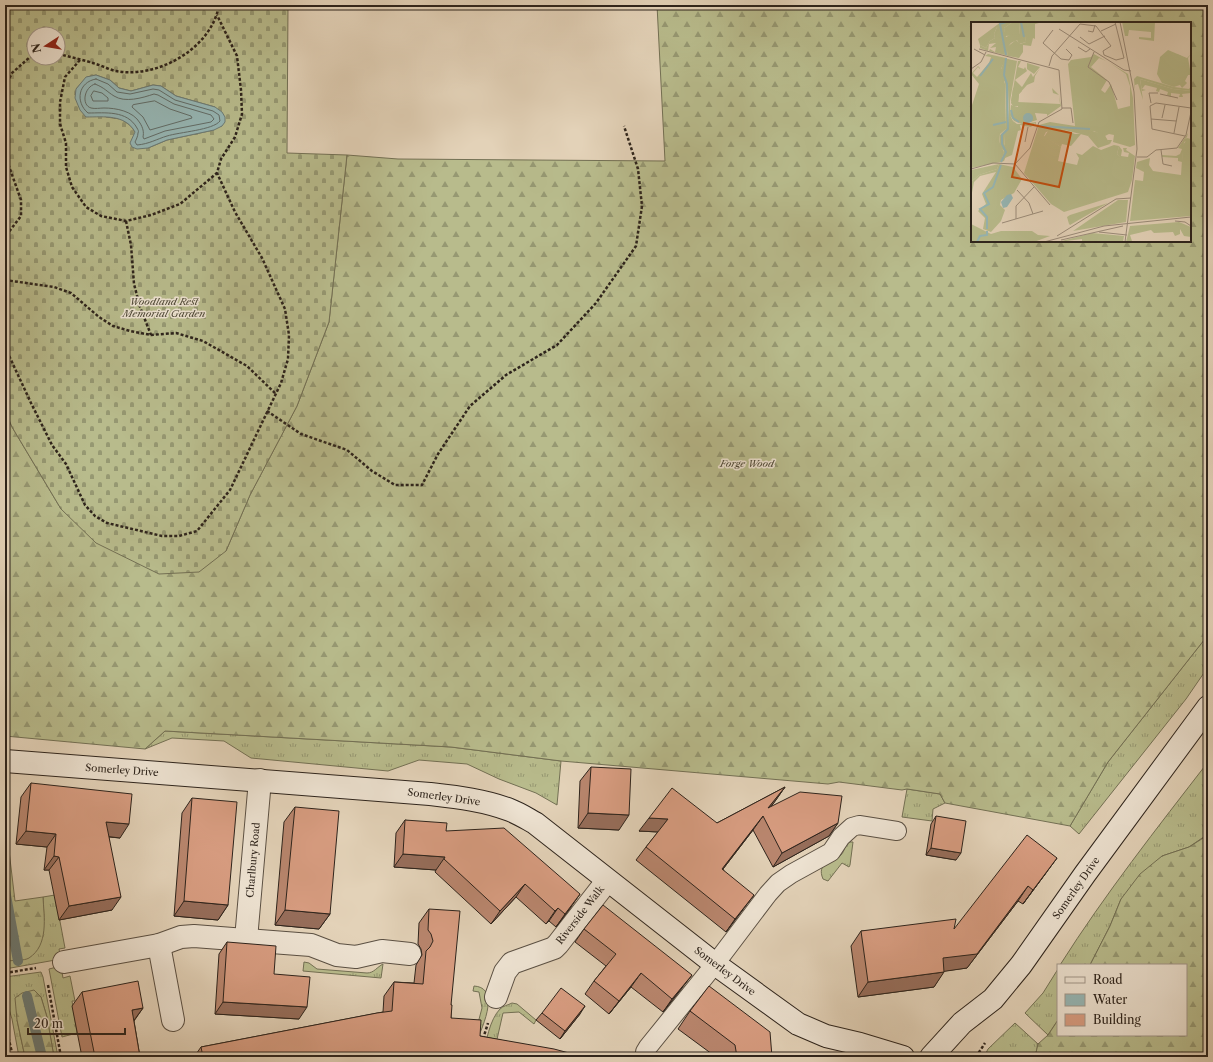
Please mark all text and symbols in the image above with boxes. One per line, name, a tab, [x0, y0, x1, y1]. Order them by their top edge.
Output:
inset map	[971, 22, 1191, 242]
north arrow	[26, 26, 66, 66]
text: N	[28, 42, 44, 54]
park label: Woodland Rest Memorial Garden	[122, 295, 205, 320]
park label: Forge Wood	[719, 457, 775, 470]
street label: Somerley Drive	[85, 761, 160, 779]
street label: Somerley Drive	[407, 785, 482, 809]
street label: Charlbury Road	[243, 822, 263, 898]
street label: Somerley Drive	[1050, 854, 1103, 922]
street label: Riverside Walk	[553, 882, 608, 947]
street label: Somerley Drive	[692, 944, 759, 999]
legend	[1057, 964, 1187, 1036]
text: Road	[1093, 972, 1123, 987]
text: Water	[1092, 992, 1127, 1007]
scale bar	[28, 1010, 125, 1036]
text: Building	[1093, 1012, 1141, 1027]
text: 20 m	[34, 1016, 63, 1031]

